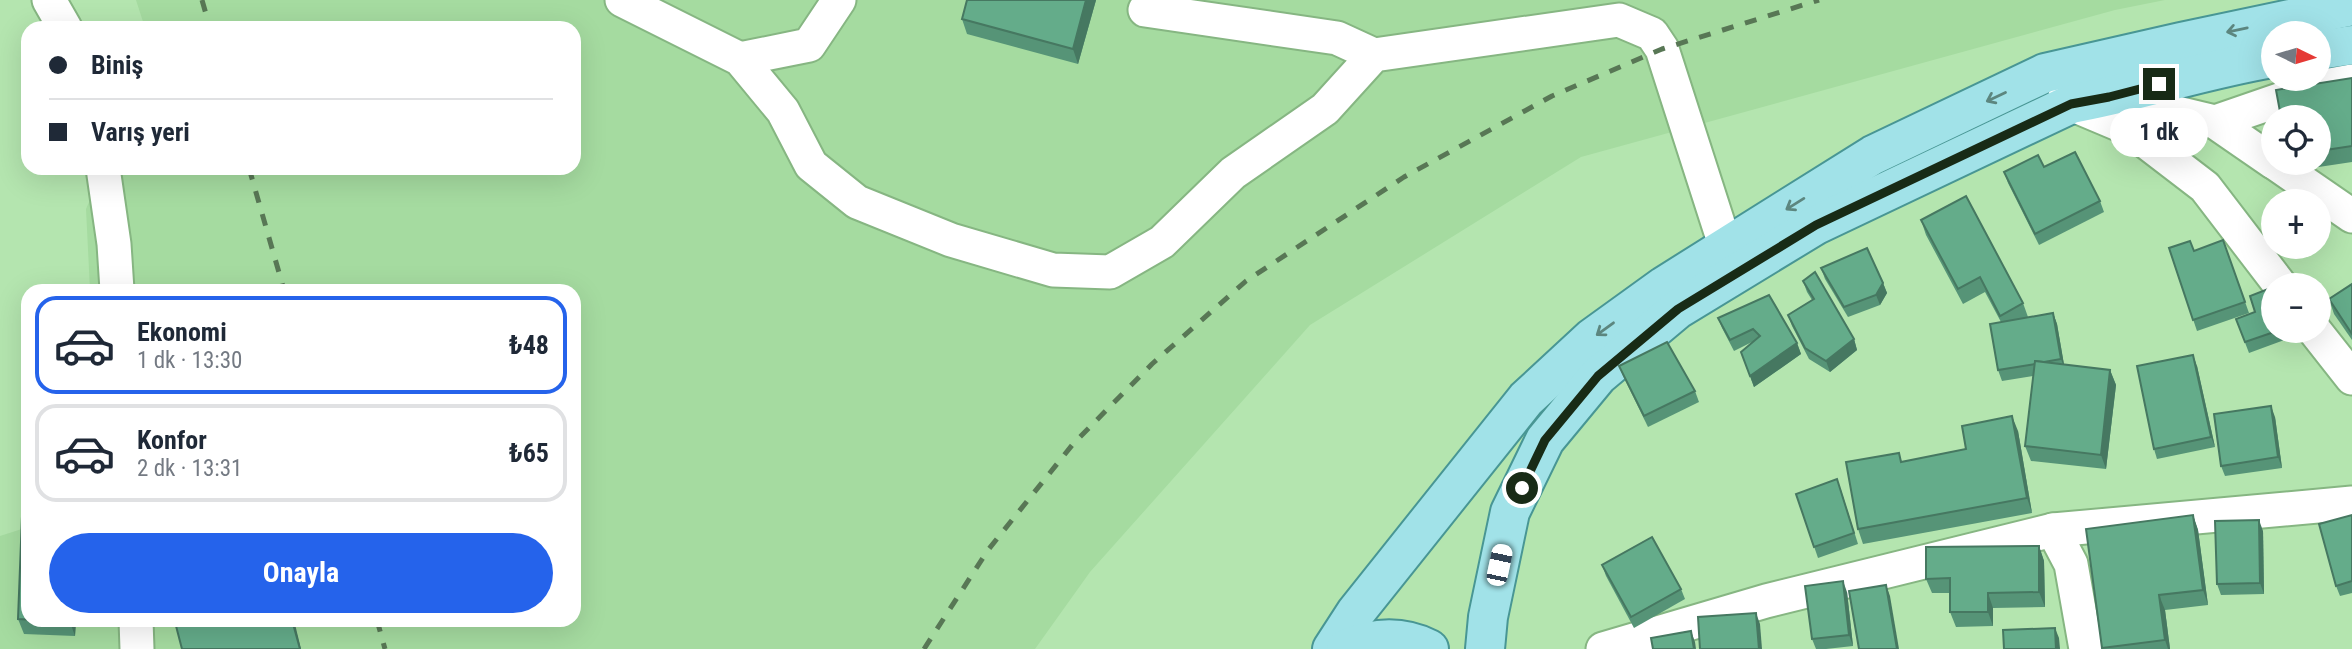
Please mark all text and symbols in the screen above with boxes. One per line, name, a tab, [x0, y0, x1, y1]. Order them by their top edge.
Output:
north arrow	[2261, 21, 2331, 91]
map controls	[2261, 21, 2331, 343]
one-way arrow	[2226, 23, 2249, 37]
text: Biniş	[91, 50, 143, 80]
route end	[2143, 68, 2175, 100]
one-way arrow	[1986, 91, 2007, 104]
button: locate	[2261, 105, 2331, 175]
callout: 1 dk	[2110, 108, 2208, 158]
text: Varış yeri	[91, 117, 190, 147]
text: 1 dk	[2139, 119, 2179, 146]
button: +	[2261, 189, 2331, 259]
one-way arrow	[1786, 198, 1806, 212]
button: −	[2261, 273, 2331, 343]
icon: car	[53, 314, 116, 377]
text: Ekonomi	[137, 317, 227, 347]
one-way arrow	[1596, 321, 1615, 336]
text: ₺48	[509, 330, 549, 360]
text: 1 dk · 13:30	[137, 347, 242, 374]
icon: car	[53, 422, 116, 485]
text: Konfor	[137, 425, 207, 455]
text: ₺65	[509, 438, 549, 468]
text: 2 dk · 13:31	[137, 455, 242, 482]
route start	[1506, 472, 1538, 504]
button: Onayla	[49, 533, 553, 613]
car	[1485, 542, 1514, 588]

